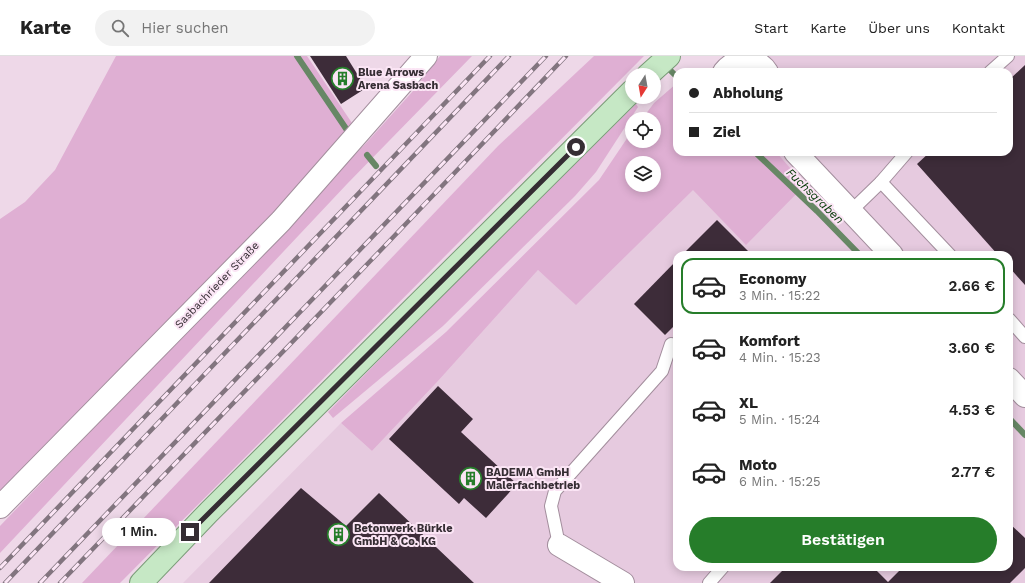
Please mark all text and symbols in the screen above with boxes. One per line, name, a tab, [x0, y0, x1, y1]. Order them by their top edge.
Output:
search box	[95, 10, 375, 46]
text: Karte	[20, 16, 71, 39]
icon: search	[109, 17, 131, 39]
text: Hier suchen	[141, 19, 229, 37]
text: Start	[754, 20, 788, 36]
text: Karte	[810, 20, 846, 36]
text: Über uns	[868, 20, 930, 36]
text: Kontakt	[952, 20, 1005, 36]
building icon: Blue Arrows Arena Sasbach	[329, 65, 355, 91]
place label: Blue Arrows Arena Sasbach	[358, 66, 438, 92]
north arrow	[625, 68, 661, 104]
map controls	[625, 68, 661, 192]
text: Abholung	[713, 84, 783, 102]
button: locate	[625, 112, 661, 148]
text: Ziel	[713, 123, 740, 141]
route start	[567, 138, 585, 156]
button: layers	[625, 156, 661, 192]
water label: Fuchsgraben	[783, 165, 847, 227]
street label: Sasbachrieder Straße	[172, 239, 262, 331]
icon: car	[691, 268, 727, 304]
text: Economy	[739, 270, 806, 288]
text: 2.66 €	[949, 277, 995, 295]
text: 3 Min. · 15:22	[739, 288, 820, 303]
icon: car	[691, 330, 727, 366]
text: Komfort	[739, 332, 800, 350]
text: 3.60 €	[948, 339, 995, 357]
text: 4 Min. · 15:23	[739, 350, 821, 365]
icon: car	[691, 392, 727, 428]
text: XL	[739, 394, 758, 412]
text: 4.53 €	[949, 401, 995, 419]
text: 5 Min. · 15:24	[739, 412, 820, 427]
icon: car	[691, 454, 727, 490]
text: Moto	[739, 456, 777, 474]
text: 2.77 €	[951, 463, 995, 481]
building icon: BADEMA GmbH Malerfachbetrieb	[458, 465, 484, 491]
place label: BADEMA GmbH Malerfachbetrieb	[486, 466, 580, 492]
text: 6 Min. · 15:25	[739, 474, 821, 489]
button: Bestätigen	[689, 517, 997, 563]
callout: 1 Min.	[102, 518, 176, 546]
building icon: Betonwerk Bürkle GmbH & Co. KG	[326, 521, 352, 547]
place label: Betonwerk Bürkle GmbH & Co. KG	[354, 522, 453, 548]
route end	[181, 523, 199, 541]
text: 1 Min.	[121, 524, 157, 539]

